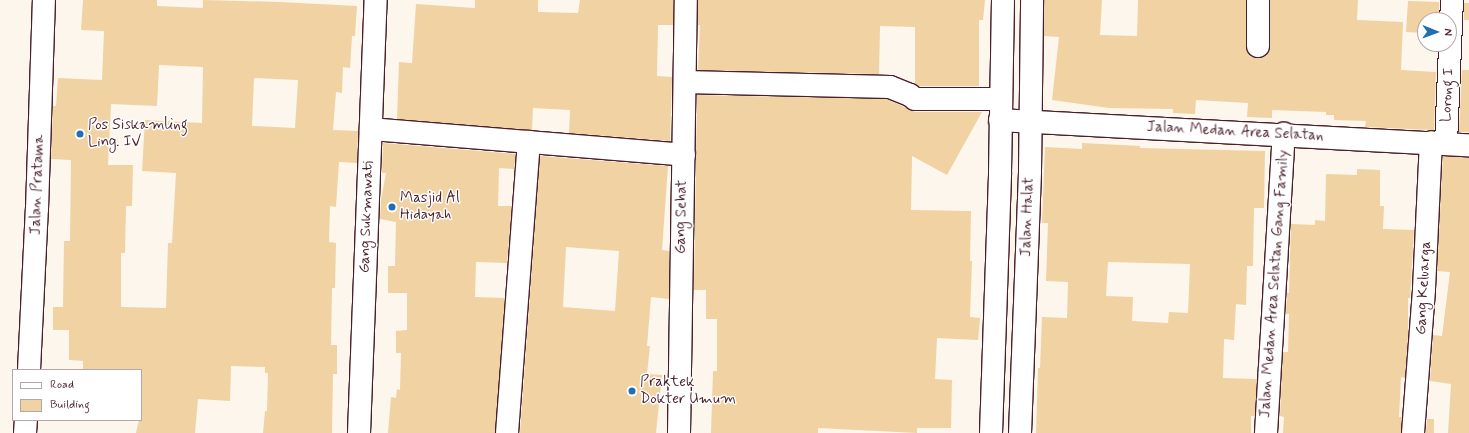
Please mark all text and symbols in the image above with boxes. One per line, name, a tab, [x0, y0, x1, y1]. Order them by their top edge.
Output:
north arrow	[1417, 12, 1457, 52]
text: N	[1441, 28, 1455, 36]
street label: Lorong I	[1438, 67, 1458, 123]
place label: Pos Siskamling Ling. IV	[88, 116, 181, 151]
street label: Jalan Medan Area Selatan	[1145, 118, 1325, 146]
marker: Pos Siskamling Ling. IV	[75, 129, 85, 139]
street label: Jalan Pratama	[27, 134, 49, 236]
street label: Jalan Medan Area Selatan Gang Family	[1257, 152, 1293, 416]
street label: Gang Sukmawati	[356, 161, 378, 273]
street label: Jalan Halat	[1018, 178, 1038, 256]
street label: Gang Sehat	[672, 180, 692, 254]
place label: Masjid Al Hidayah	[400, 189, 460, 224]
marker: Masjid Al Hidayah	[387, 202, 397, 212]
street label: Gang Keluarga	[1413, 241, 1435, 335]
legend	[12, 369, 142, 421]
place label: Praktek Dokter Umum	[640, 373, 731, 408]
text: Road	[50, 377, 74, 393]
marker: Praktek Dokter Umum	[627, 386, 637, 396]
text: Building	[50, 397, 90, 413]

